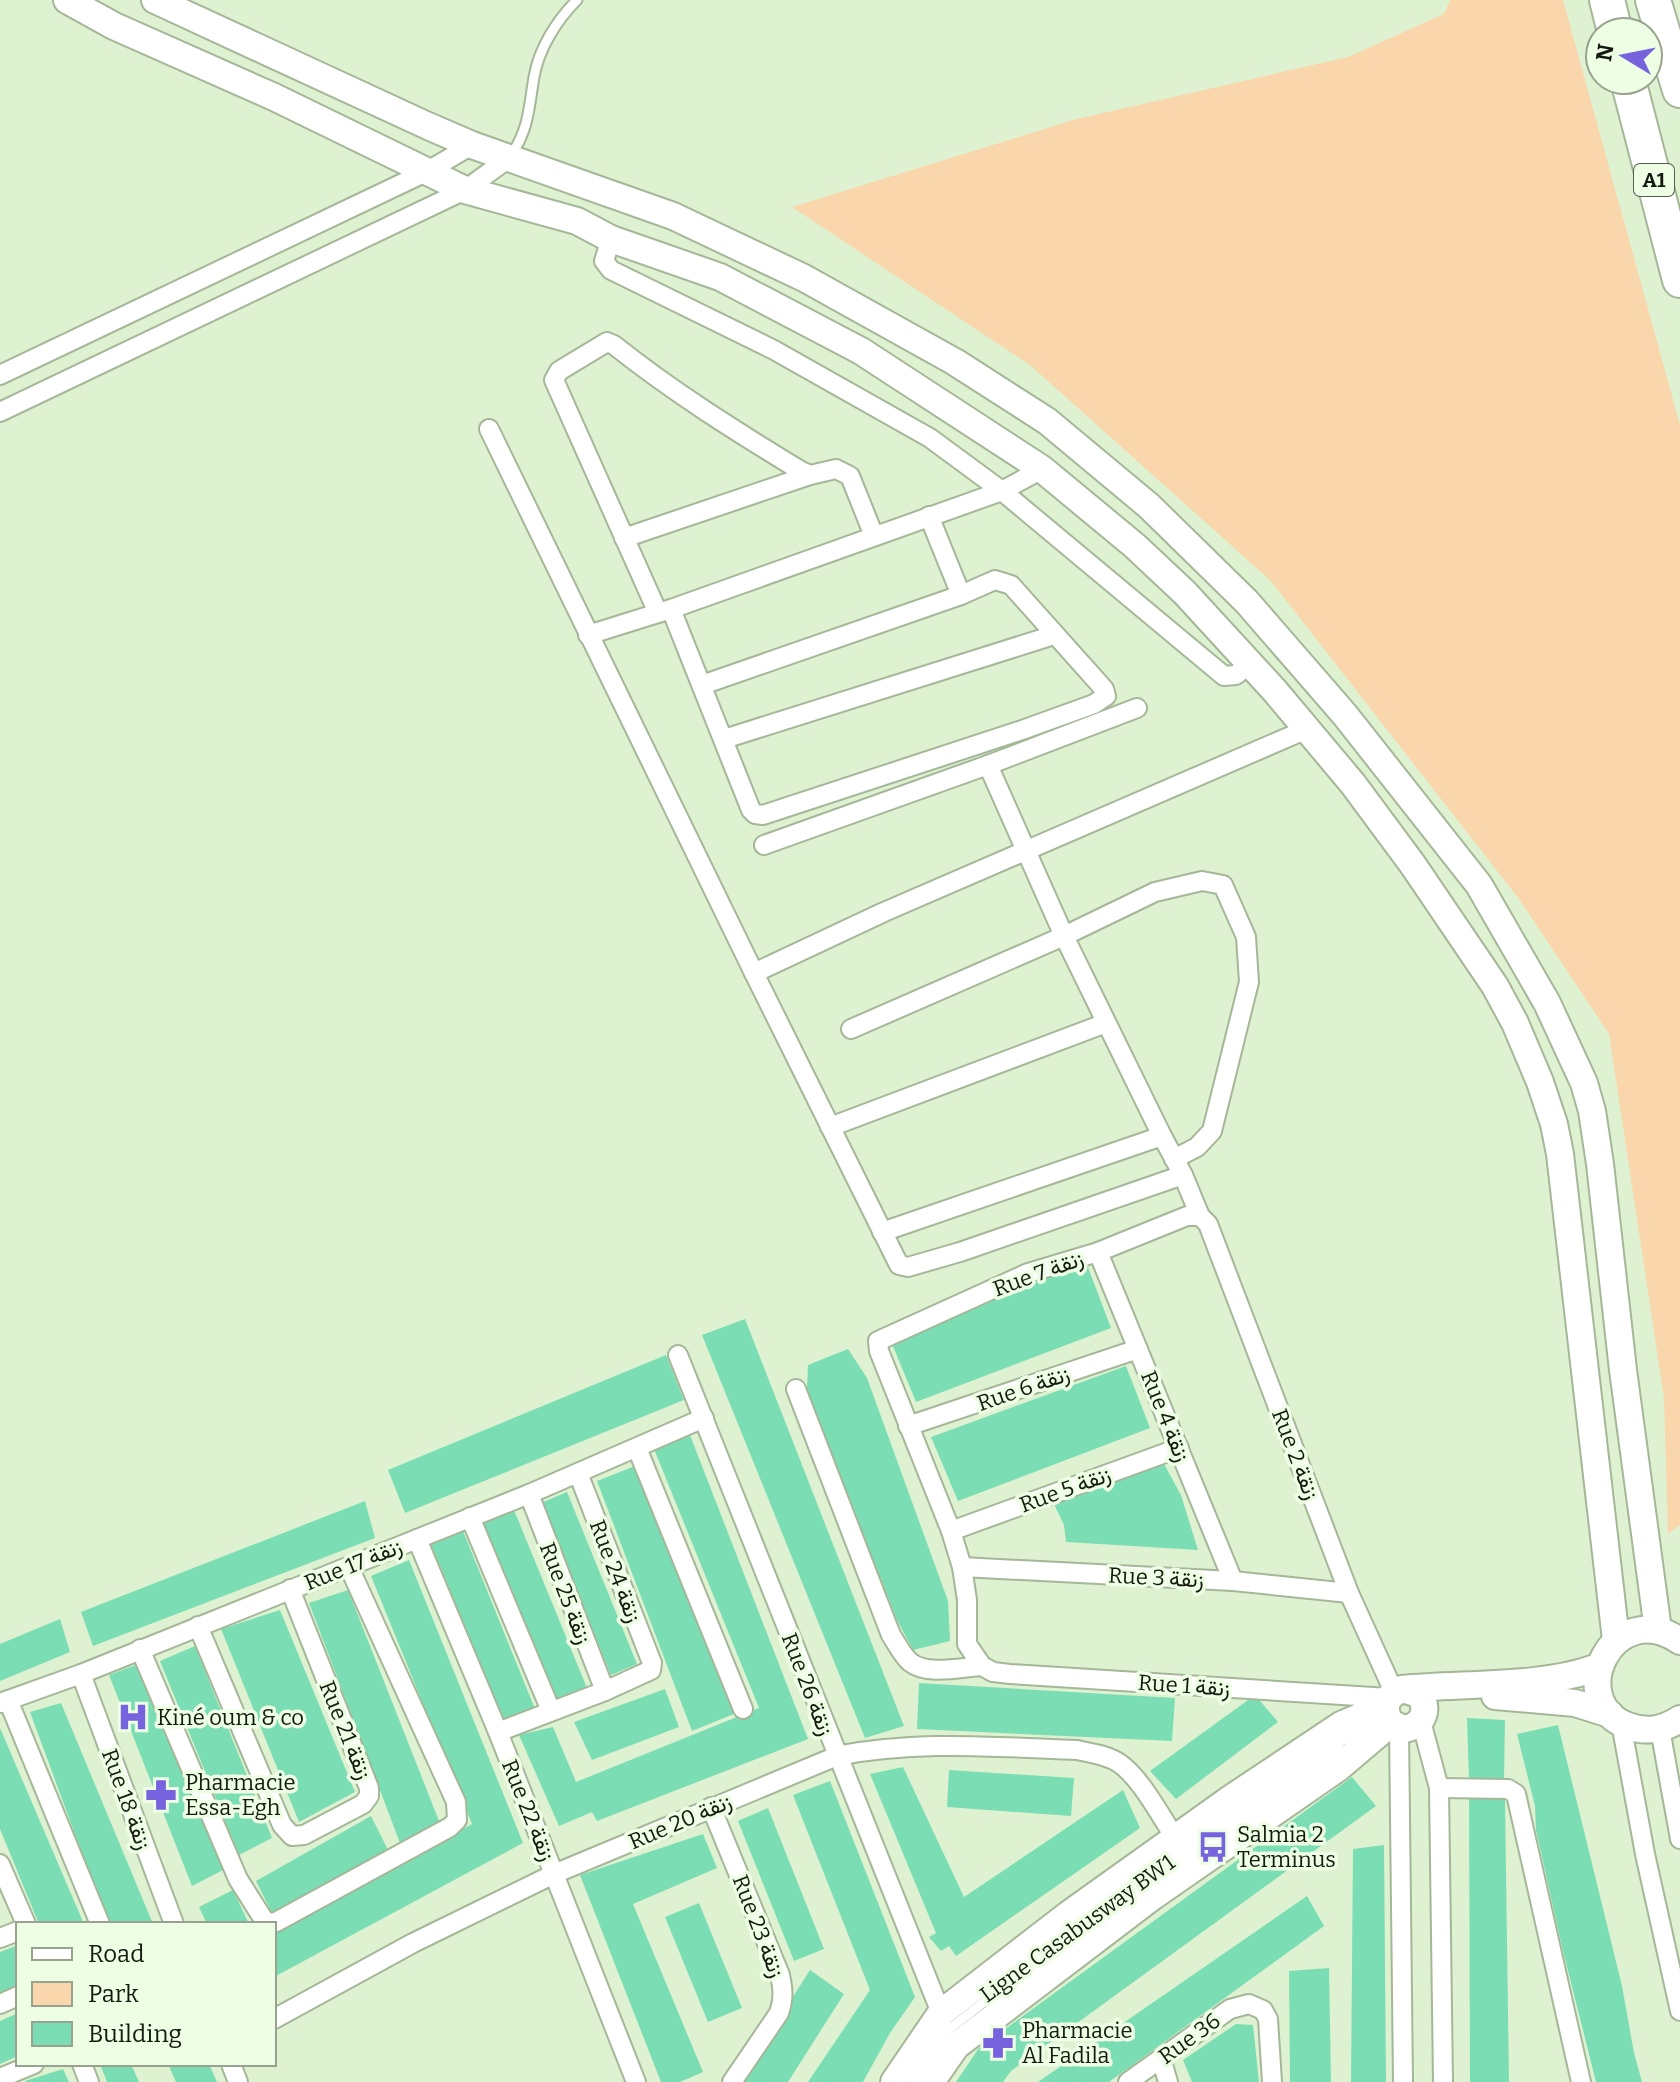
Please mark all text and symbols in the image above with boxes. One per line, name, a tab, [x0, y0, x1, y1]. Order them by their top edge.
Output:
north arrow	[1584, 16, 1664, 96]
text: N	[1590, 42, 1620, 63]
road number: A1	[1634, 164, 1674, 196]
street label: Rue 7 زنقة	[989, 1245, 1087, 1302]
street label: Rue 6 زنقة	[973, 1360, 1073, 1417]
street label: Rue 4 زنقة	[1135, 1367, 1196, 1466]
street label: Rue 2 زنقة	[1266, 1405, 1325, 1503]
street label: Rue 5 زنقة	[1016, 1461, 1114, 1518]
street label: Rue 24 زنقة	[584, 1516, 647, 1626]
street label: Rue 17 زنقة	[300, 1533, 406, 1596]
street label: Rue 25 زنقة	[534, 1538, 597, 1648]
street label: Rue 3 زنقة	[1107, 1562, 1205, 1593]
street label: Rue 26 زنقة	[776, 1629, 840, 1739]
street label: Rue 1 زنقة	[1137, 1669, 1231, 1702]
street label: Rue 21 زنقة	[314, 1677, 378, 1784]
hospital icon: Kiné oum & co	[116, 1700, 150, 1734]
place label: Kiné oum & co	[157, 1704, 304, 1731]
street label: Rue 18 زنقة	[96, 1745, 157, 1853]
street label: Rue 22 زنقة	[496, 1755, 561, 1865]
place label: Pharmacie Essa-Egh	[185, 1769, 296, 1821]
pharmacy icon: Pharmacie Essa-Egh	[144, 1778, 178, 1812]
street label: Rue 20 زنقة	[625, 1788, 736, 1855]
place label: Salmia 2 Terminus	[1237, 1821, 1336, 1873]
bus stop icon: Salmia 2 Terminus	[1196, 1830, 1230, 1864]
street label: Ligne Casabusway BW1	[975, 1849, 1180, 2008]
street label: Rue 23 زنقة	[727, 1871, 790, 1981]
legend	[16, 1922, 276, 2066]
text: Road	[88, 1940, 144, 1968]
text: Park	[88, 1980, 139, 2008]
street label: Rue 36	[1153, 2007, 1225, 2070]
place label: Pharmacie Al Fadila	[1022, 2017, 1133, 2069]
text: Building	[88, 2020, 182, 2048]
pharmacy icon: Pharmacie Al Fadila	[981, 2026, 1015, 2060]

